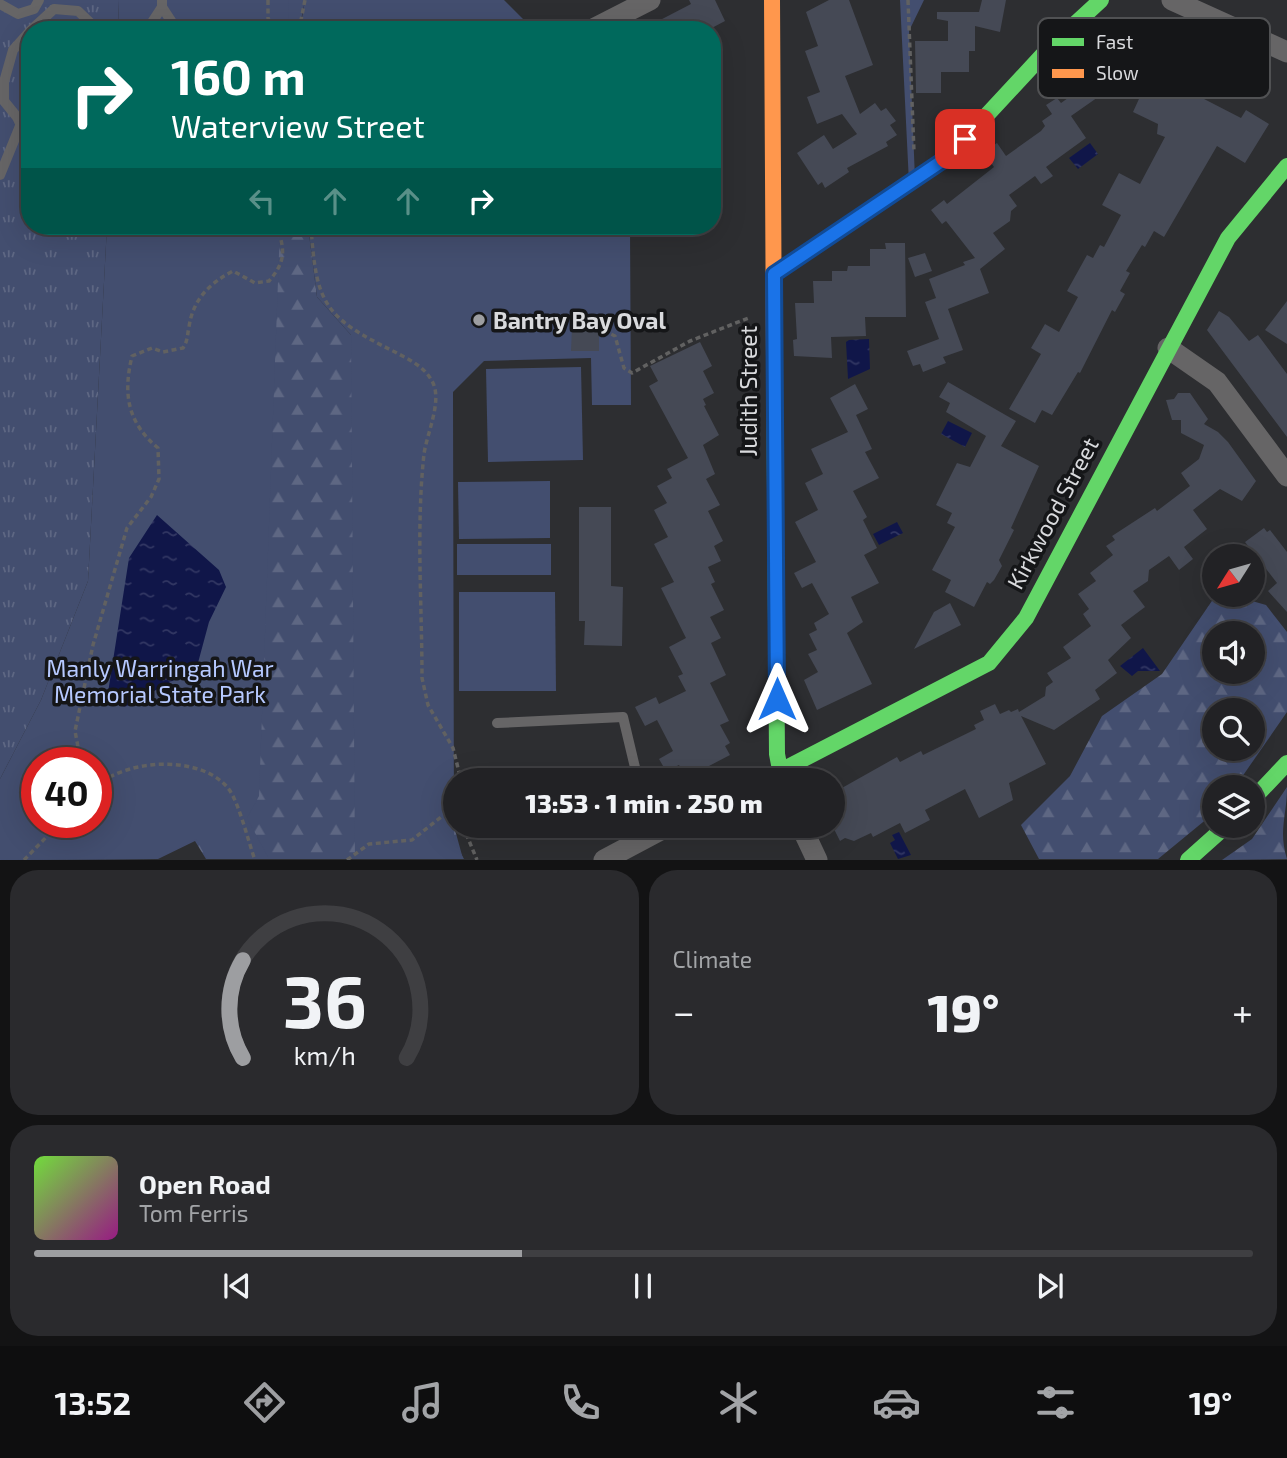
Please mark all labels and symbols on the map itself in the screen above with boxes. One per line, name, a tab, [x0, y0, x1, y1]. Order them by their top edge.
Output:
legend	[1038, 18, 1270, 98]
text: Fast	[1096, 30, 1133, 53]
text: Slow	[1096, 61, 1139, 84]
pin	[935, 109, 995, 169]
place label: Bantry Bay Oval	[493, 306, 666, 334]
marker: Bantry Bay Oval	[471, 312, 487, 328]
street label: Judith Street	[734, 325, 762, 457]
street label: Kirkwood Street	[1000, 432, 1104, 594]
north arrow	[1202, 544, 1265, 607]
park label: Manly Warringah War Memorial State Park	[46, 654, 274, 708]
position arrow	[740, 662, 814, 736]
speed limit sign: 40	[21, 747, 112, 838]

